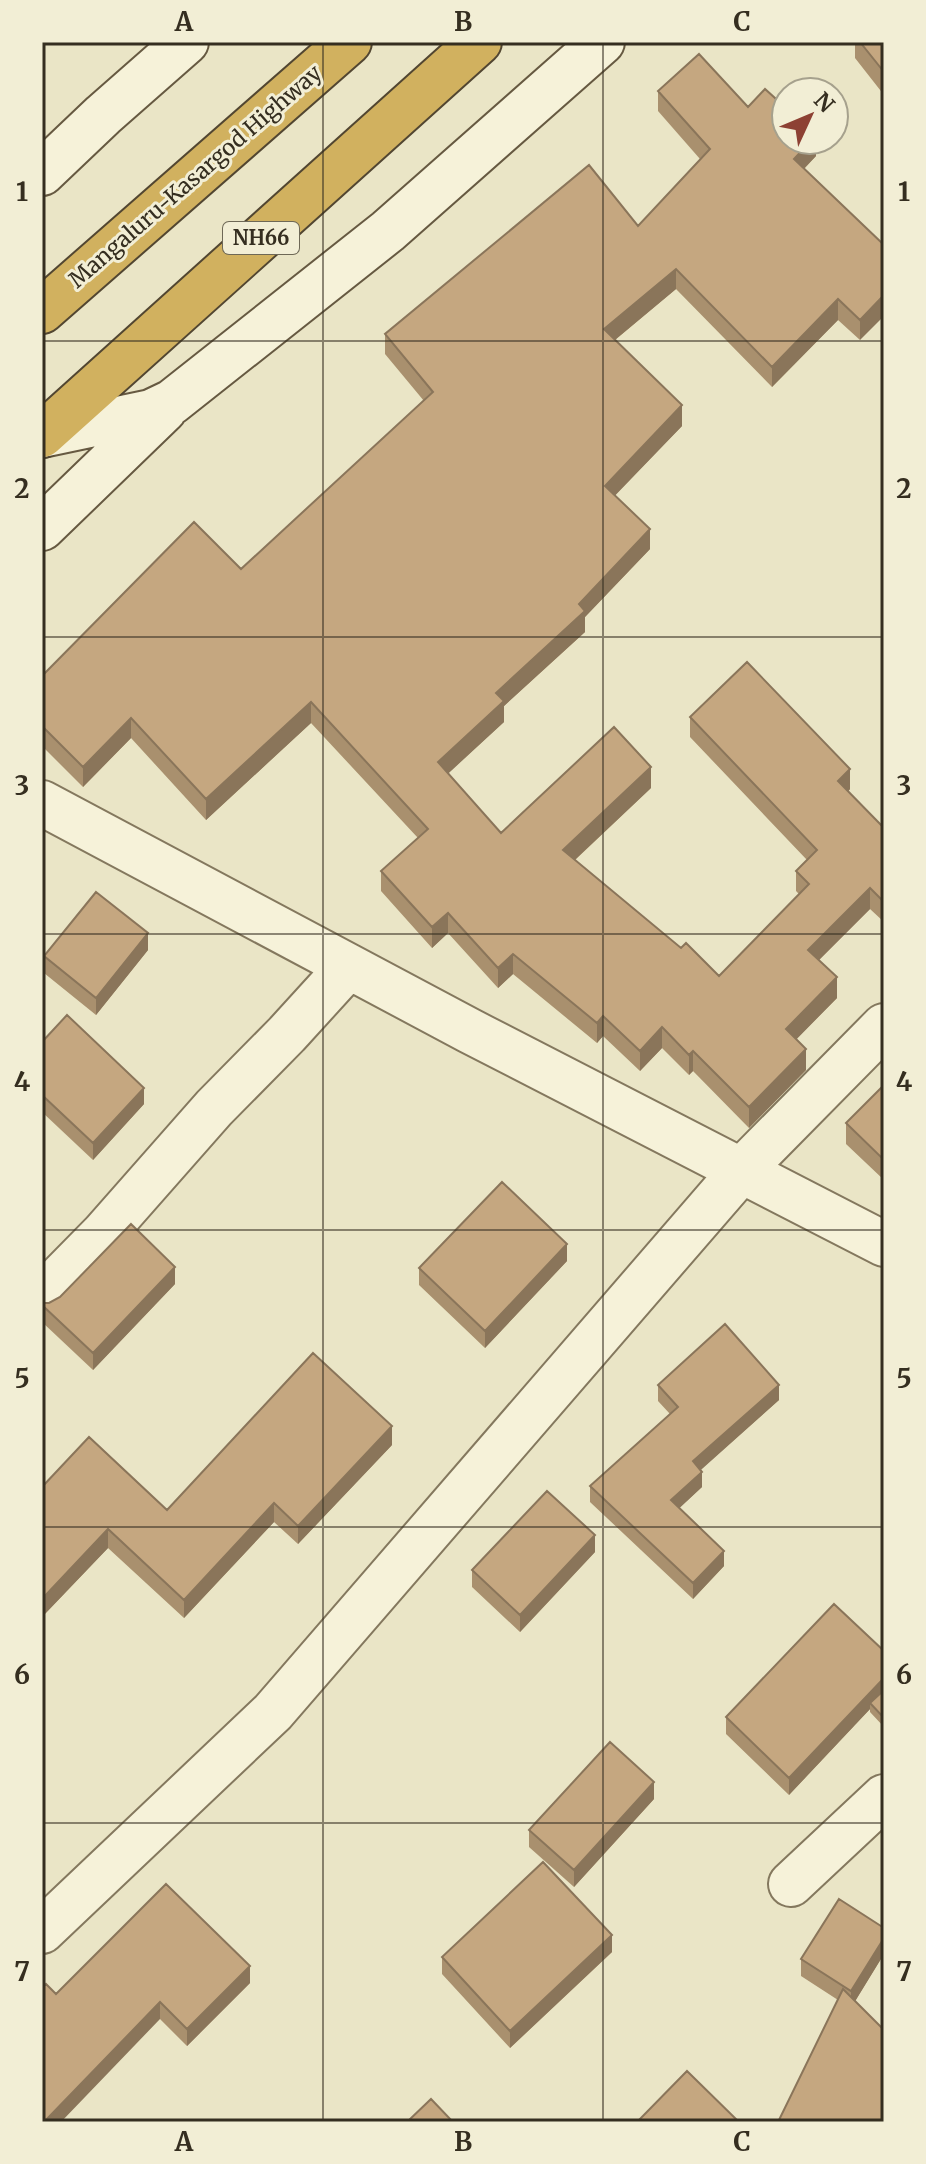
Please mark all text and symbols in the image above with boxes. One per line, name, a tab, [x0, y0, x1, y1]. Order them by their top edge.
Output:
text: A	[174, 5, 194, 38]
text: B	[454, 5, 472, 38]
text: C	[733, 5, 751, 38]
street label: Mangaluru-Kasargod Highway	[63, 58, 327, 293]
north arrow	[770, 76, 850, 156]
text: N	[808, 86, 841, 119]
text: 1	[16, 175, 28, 208]
text: 1	[898, 175, 910, 208]
road number: NH66	[223, 222, 299, 254]
text: 2	[14, 472, 30, 505]
text: 2	[896, 472, 912, 505]
text: 3	[15, 769, 29, 802]
text: 3	[897, 769, 911, 802]
text: 4	[14, 1065, 31, 1098]
text: 4	[896, 1065, 913, 1098]
text: 5	[14, 1362, 30, 1395]
text: 5	[896, 1362, 912, 1395]
text: 6	[14, 1658, 30, 1691]
text: 6	[896, 1658, 912, 1691]
text: 7	[14, 1955, 30, 1988]
text: 7	[896, 1955, 912, 1988]
text: A	[174, 2125, 194, 2158]
text: B	[454, 2125, 472, 2158]
text: C	[733, 2125, 751, 2158]

